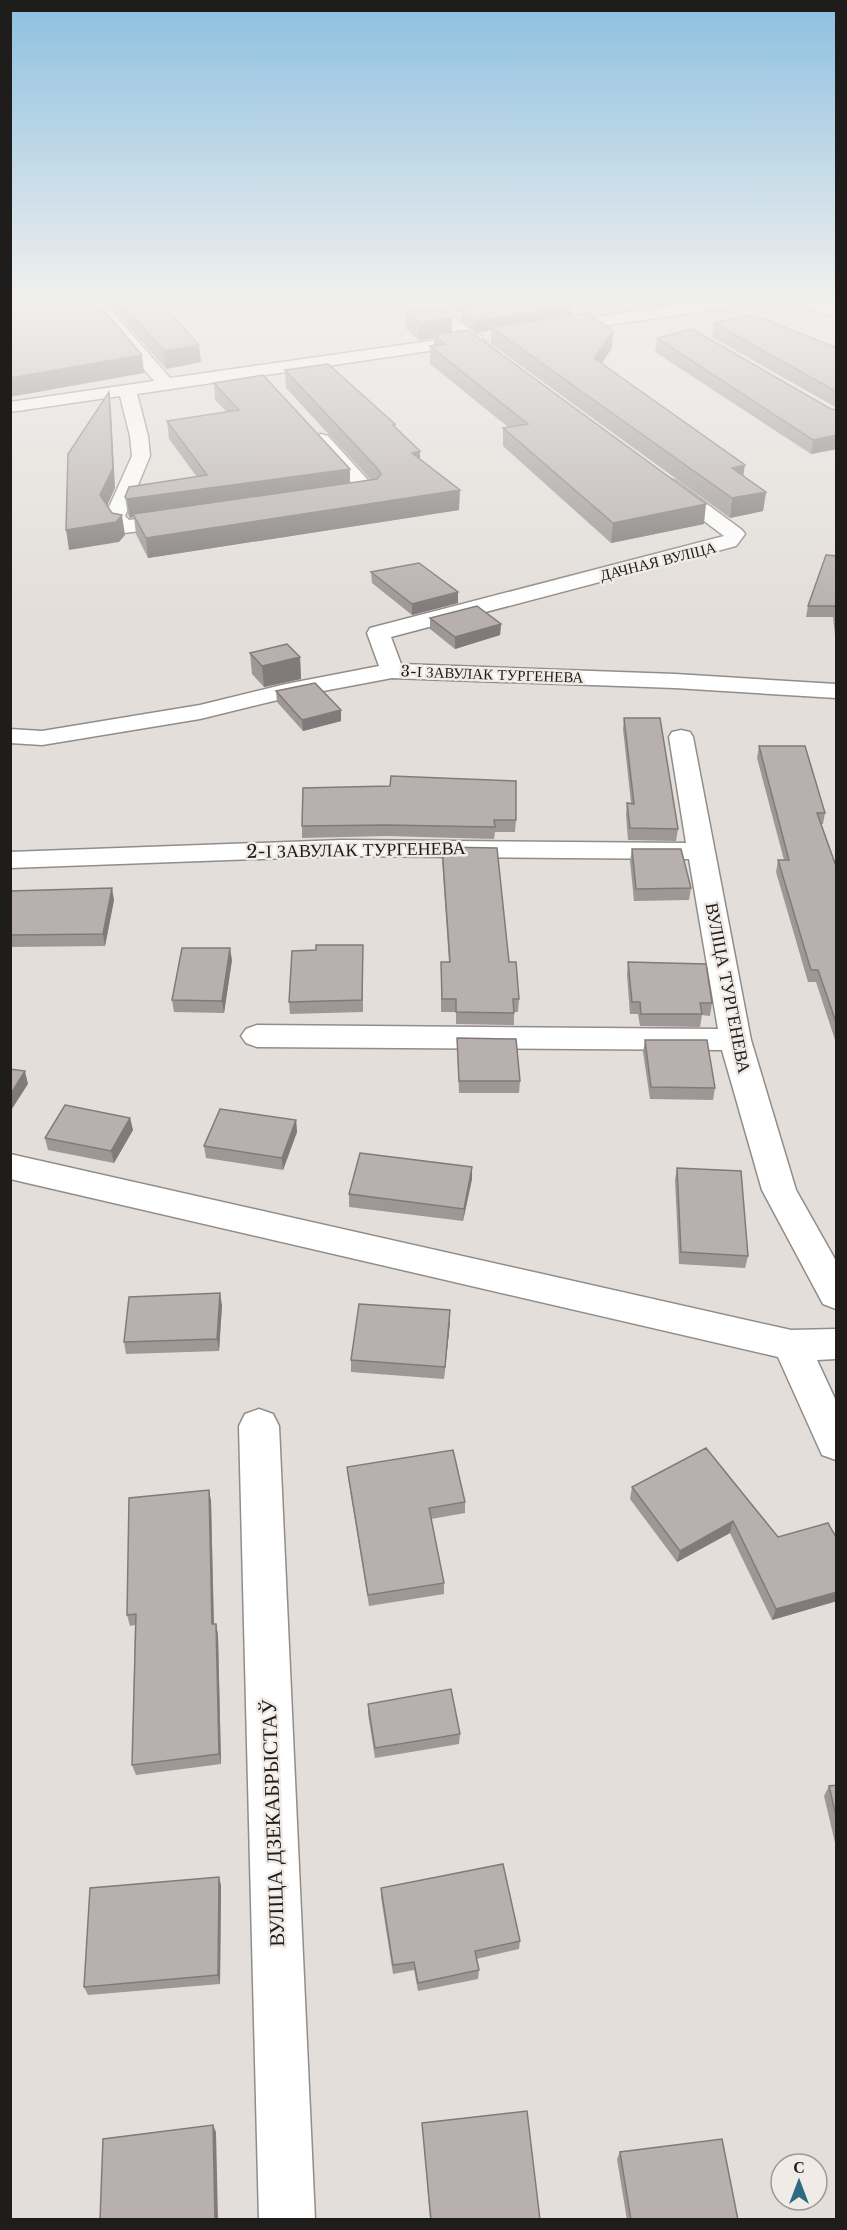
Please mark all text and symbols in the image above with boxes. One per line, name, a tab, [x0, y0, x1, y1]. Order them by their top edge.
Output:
street label: ДАЧНАЯ ВУЛІЦА	[598, 537, 718, 585]
street label: 3-І ЗАВУЛАК ТУРГЕНЕВА	[400, 661, 584, 687]
street label: 2-І ЗАВУЛАК ТУРГЕНЕВА	[246, 837, 466, 863]
street label: ВУЛІЦА ТУРГЕНЕВА	[701, 901, 755, 1075]
street label: ВУЛІЦА ДЗЕКАБРЫСТАЎ	[256, 1699, 290, 1947]
north arrow	[769, 2152, 829, 2212]
text: С	[793, 2157, 805, 2177]

